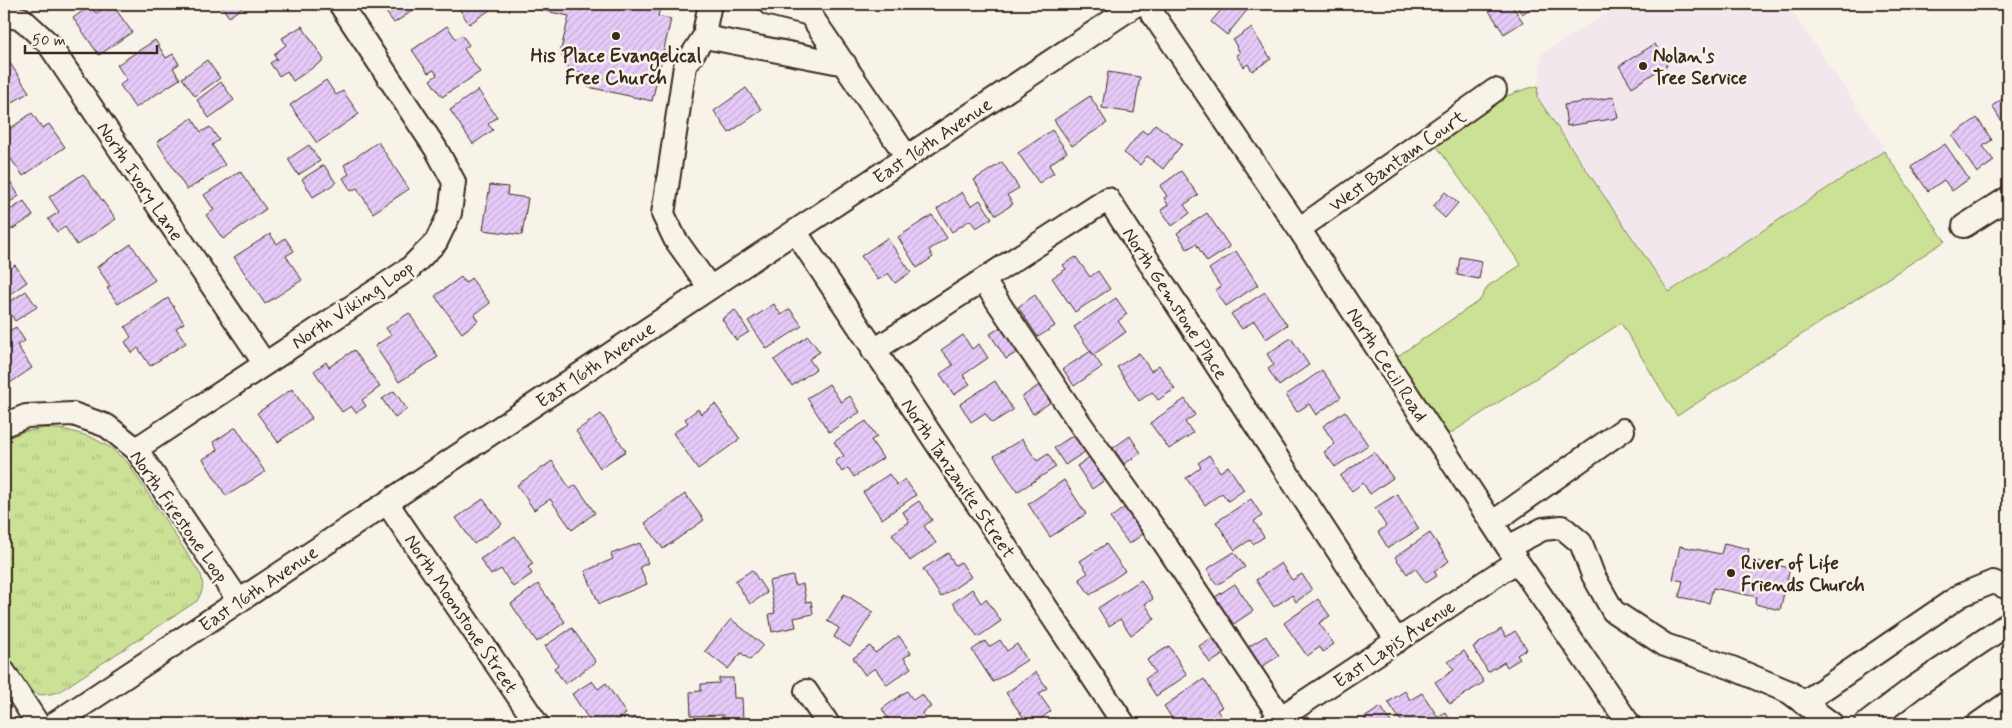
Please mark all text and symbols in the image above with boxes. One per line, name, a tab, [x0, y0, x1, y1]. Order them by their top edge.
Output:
scale bar	[25, 22, 158, 54]
marker: His Place Evangelical Free Church	[610, 30, 622, 42]
text: 50 m	[32, 31, 66, 51]
place label: His Place Evangelical Free Church	[531, 44, 702, 91]
place label: Nolan's Tree Service	[1653, 44, 1747, 91]
marker: Nolan's Tree Service	[1637, 60, 1649, 72]
street label: East 16th Avenue	[869, 92, 997, 190]
street label: West Bantam Court	[1324, 104, 1471, 218]
street label: North Ivory Lane	[91, 118, 189, 246]
street label: North Gemstone Place	[1116, 223, 1233, 385]
street label: North Viking Loop	[287, 255, 419, 356]
street label: North Cecil Road	[1340, 303, 1433, 427]
street label: East 16th Avenue	[532, 316, 660, 414]
street label: North Tanzanite Street	[895, 394, 1021, 564]
street label: North Firestone Loop	[124, 446, 234, 588]
street label: North Moonstone Street	[398, 529, 523, 698]
street label: East 16th Avenue	[195, 540, 323, 638]
place label: River of Life Friends Church	[1741, 551, 1865, 598]
marker: River of Life Friends Church	[1725, 567, 1737, 579]
street label: East Lapis Avenue	[1329, 594, 1461, 694]

